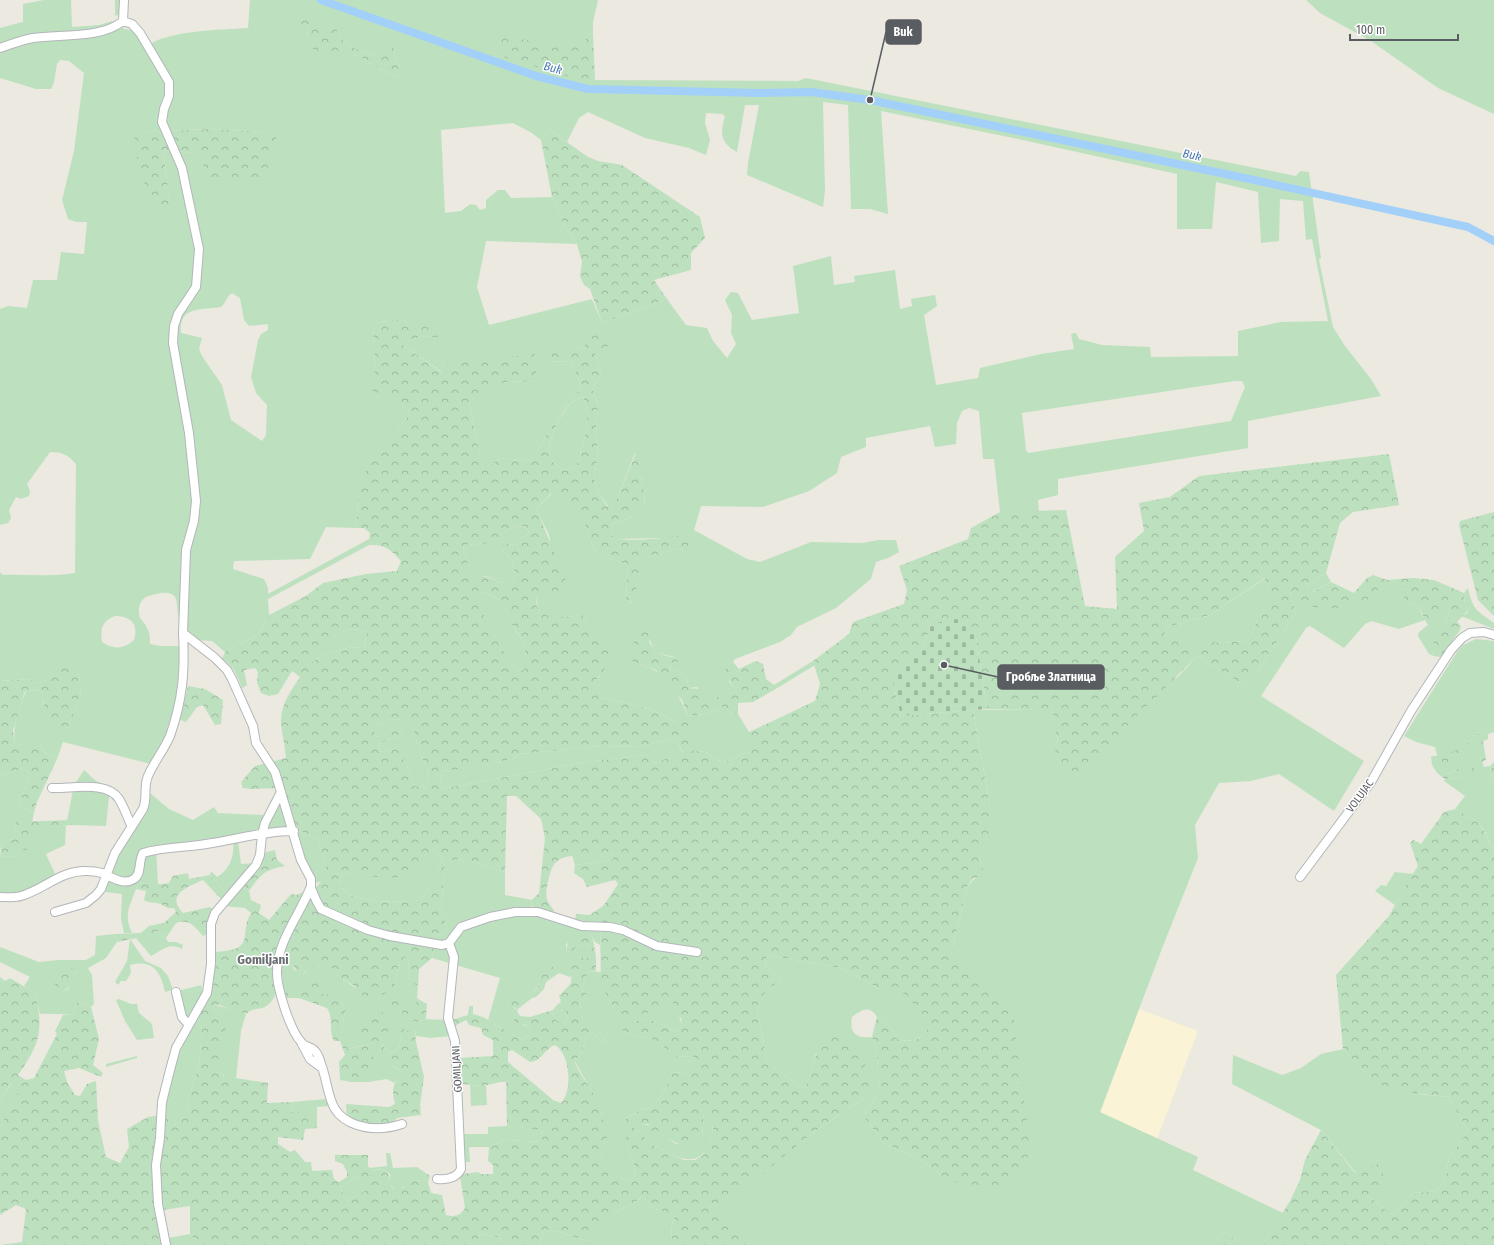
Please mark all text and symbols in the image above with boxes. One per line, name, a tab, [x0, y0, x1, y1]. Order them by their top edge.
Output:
scale bar	[1350, 16, 1458, 42]
callout: Buk	[886, 20, 921, 44]
text: 100 m	[1356, 23, 1385, 37]
text: Buk	[893, 25, 913, 39]
water label: Buk	[542, 59, 564, 77]
water label: Buk	[1181, 146, 1203, 164]
callout: Гробље Златница	[998, 665, 1104, 689]
text: Гробље Златница	[1006, 670, 1096, 684]
street label: VOLUJAC	[1344, 777, 1377, 815]
district label: Gomiljani	[237, 952, 289, 967]
street label: GOMILJANI	[449, 1045, 465, 1093]

